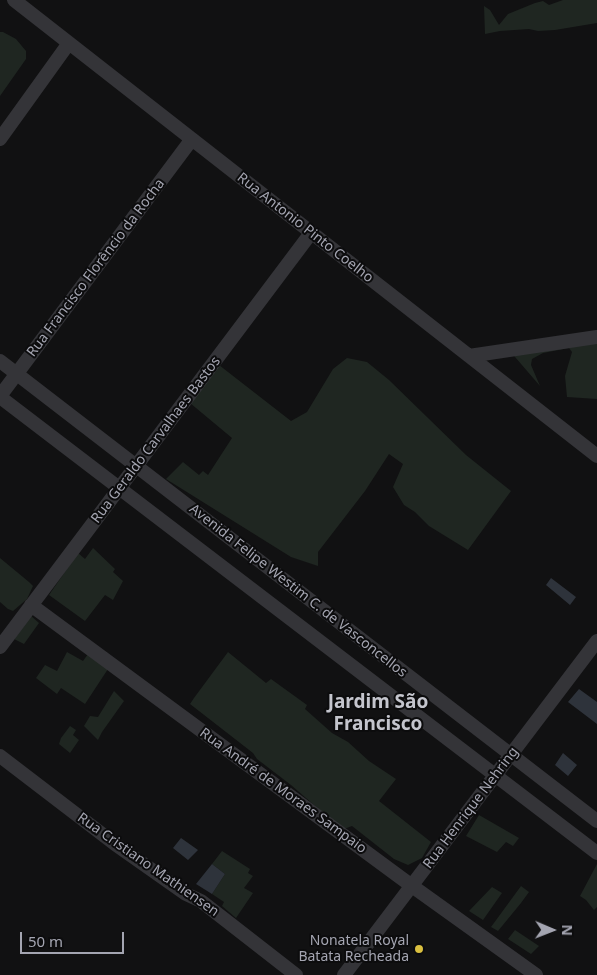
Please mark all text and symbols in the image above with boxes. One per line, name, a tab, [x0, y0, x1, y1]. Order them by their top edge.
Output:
street label: Rua Antonio Pinto Coelho	[234, 170, 376, 286]
street label: Rua Francisco Florêncio da Rocha	[24, 176, 168, 360]
street label: Rua Geraldo Carvalhaes Bastos	[88, 353, 224, 527]
street label: Avenida Felipe Westim C. de Vasconcellos	[186, 501, 410, 681]
district label: Jardim São Francisco	[328, 692, 428, 736]
street label: Rua André de Moraes Sampaio	[196, 725, 370, 857]
street label: Rua Henrique Nehring	[420, 744, 522, 872]
street label: Rua Cristiano Mathiensen	[74, 810, 222, 920]
north arrow	[527, 905, 577, 955]
scale bar	[22, 922, 126, 954]
text: N	[558, 924, 577, 936]
text: 50 m	[28, 931, 63, 951]
place label: Nonatela Royal Batata Recheada	[298, 933, 409, 966]
marker: Nonatela Royal Batata Recheada	[413, 943, 425, 955]

